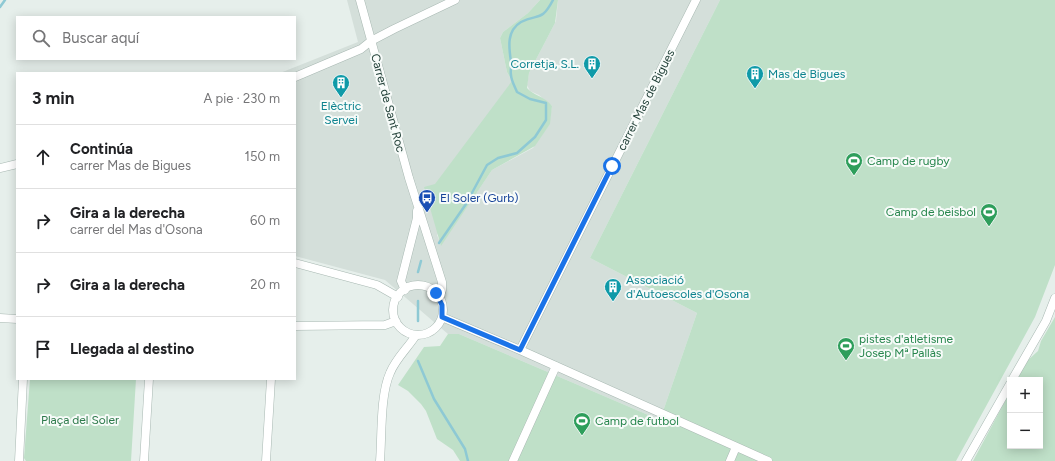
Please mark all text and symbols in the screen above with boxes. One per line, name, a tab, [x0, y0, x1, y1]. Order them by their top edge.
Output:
search box	[16, 16, 296, 60]
icon: search	[30, 27, 52, 49]
text: Buscar aquí	[62, 29, 139, 47]
street label: carrer Mas de Bigues	[614, 47, 678, 153]
street label: Carrer de Sant Roc	[368, 52, 408, 154]
building icon: Corretja, S.L.	[582, 54, 602, 79]
place label: Corretja, S.L.	[511, 57, 579, 71]
building icon: Mas de Bigues	[745, 64, 765, 89]
place label: Mas de Bigues	[768, 67, 846, 81]
building icon: Elèctric Servei	[331, 73, 351, 98]
text: 3 min	[32, 88, 74, 108]
text: A pie · 230 m	[204, 91, 280, 106]
place label: Elèctric Servei	[321, 99, 362, 127]
text: Continúa	[70, 140, 133, 158]
icon: ahead	[32, 146, 54, 168]
text: 150 m	[245, 149, 280, 164]
sports icon: Camp de rugby	[844, 151, 864, 176]
place label: Camp de rugby	[867, 154, 950, 168]
route start	[603, 157, 621, 175]
text: carrer Mas de Bigues	[70, 158, 191, 173]
bus stop icon: El Soler (Gurb)	[417, 188, 437, 213]
place label: El Soler (Gurb)	[440, 191, 519, 205]
sports icon: Camp de beisbol	[979, 202, 999, 227]
text: Gira a la derecha	[70, 204, 185, 222]
place label: Camp de beisbol	[886, 205, 976, 219]
icon: right	[32, 210, 54, 232]
text: 60 m	[250, 213, 280, 228]
text: carrer del Mas d'Osona	[70, 222, 203, 237]
place label: Associació d'Autoescoles d'Osona	[626, 273, 749, 301]
icon: right	[32, 274, 54, 296]
text: Gira a la derecha	[70, 276, 185, 294]
text: 20 m	[250, 277, 280, 292]
building icon: Associació d'Autoescoles d'Osona	[603, 277, 623, 302]
route end	[427, 284, 445, 302]
place label: pistes d'atletisme Josep Mª Pallàs	[859, 332, 953, 360]
sports icon: pistes d'atletisme Josep Mª Pallàs	[836, 336, 856, 361]
icon: arrive	[32, 338, 54, 360]
text: Llegada al destino	[70, 340, 194, 358]
map controls	[1007, 377, 1043, 449]
button: +	[1007, 377, 1043, 413]
sports icon: Camp de futbol	[572, 411, 592, 436]
park label: Plaça del Soler	[41, 413, 119, 427]
button: −	[1007, 413, 1043, 449]
place label: Camp de futbol	[595, 414, 679, 428]

